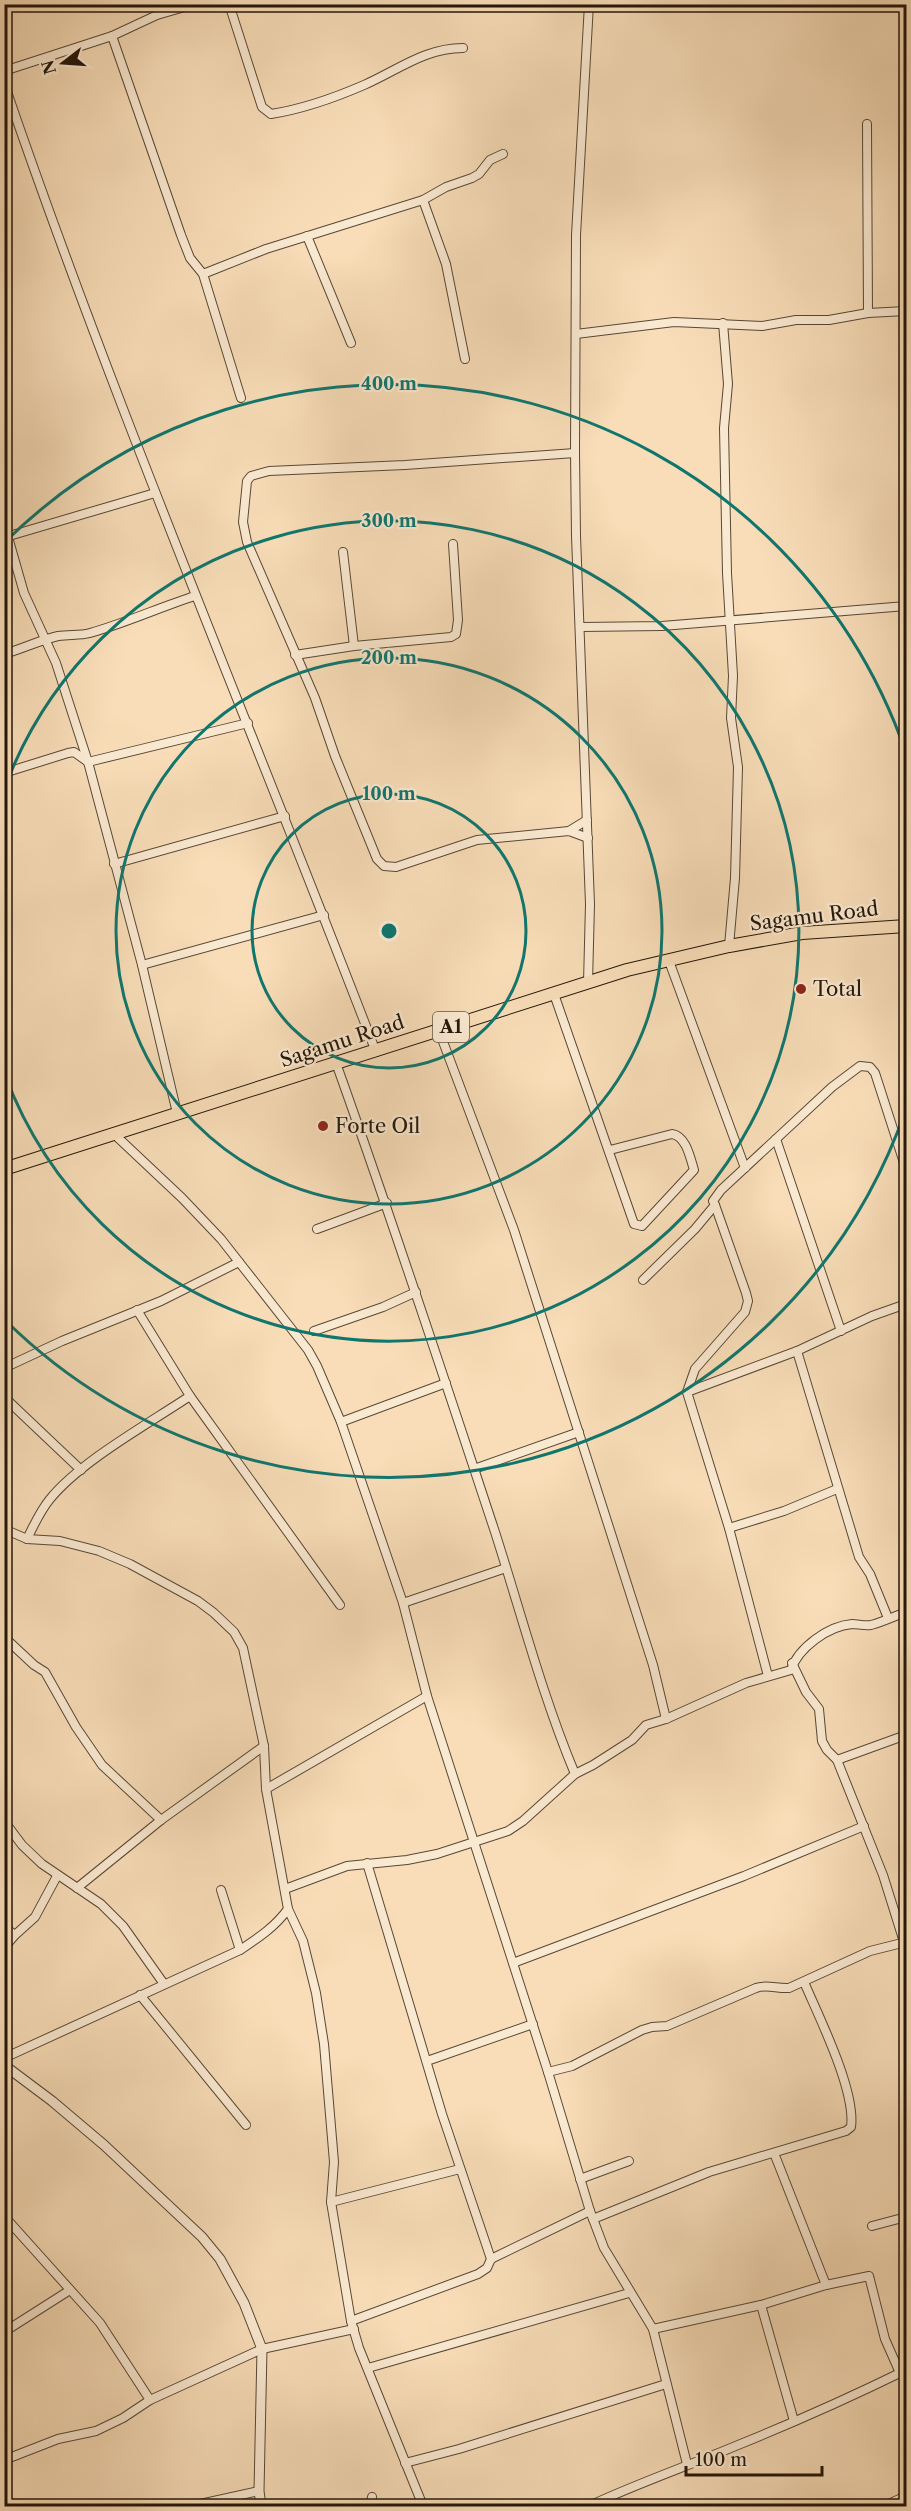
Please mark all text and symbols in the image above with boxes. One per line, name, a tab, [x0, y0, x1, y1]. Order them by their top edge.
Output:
north arrow	[33, 33, 93, 93]
text: N	[37, 58, 60, 77]
text: 400 m	[361, 373, 417, 395]
text: 300 m	[361, 510, 417, 532]
text: 200 m	[361, 647, 417, 669]
text: 100 m	[362, 783, 416, 805]
street label: Sagamu Road	[748, 896, 880, 936]
centre of rings	[379, 921, 399, 941]
place label: Total	[813, 977, 862, 1001]
marker: Total	[794, 982, 808, 996]
street label: Sagamu Road	[277, 1010, 407, 1072]
road number: A1	[433, 1012, 469, 1042]
place label: Forte Oil	[335, 1114, 420, 1138]
marker: Forte Oil	[316, 1119, 330, 1133]
scale bar	[686, 2439, 822, 2477]
text: 100 m	[695, 2449, 747, 2471]

